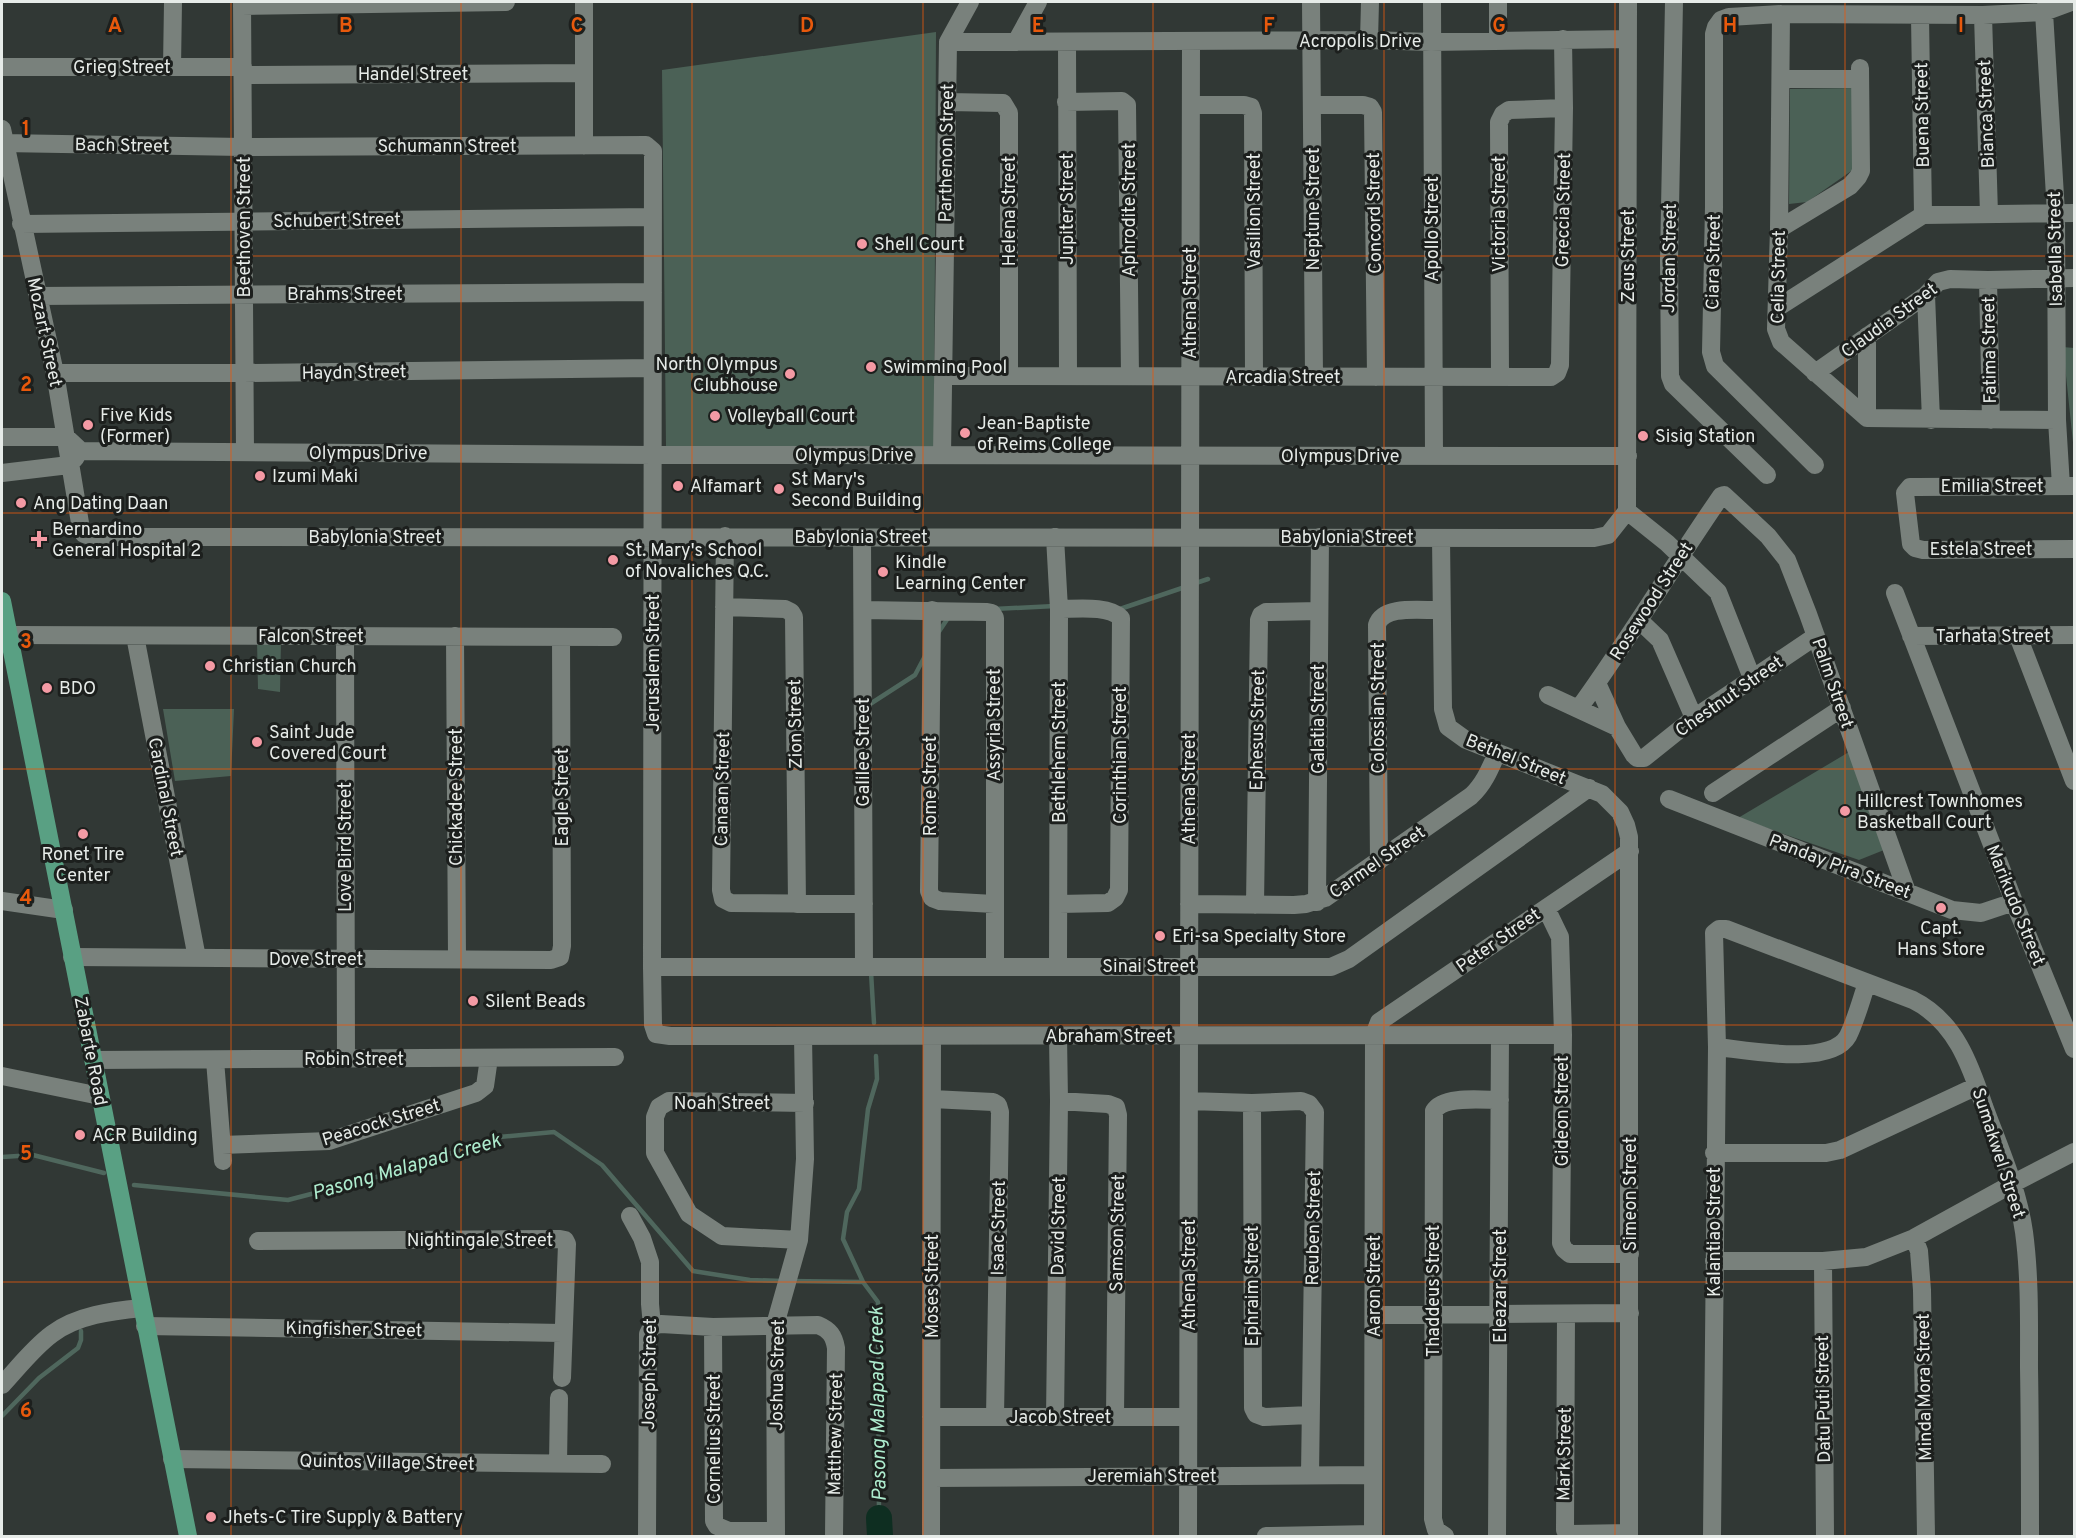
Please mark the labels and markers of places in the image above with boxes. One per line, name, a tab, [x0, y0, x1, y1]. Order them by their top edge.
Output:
place label: Shell Court	[874, 234, 965, 257]
marker: Shell Court	[855, 237, 869, 251]
place label: North Olympus Clubhouse	[655, 354, 778, 398]
place label: Swimming Pool	[883, 357, 1007, 380]
marker: Swimming Pool	[864, 360, 878, 374]
marker: North Olympus Clubhouse	[783, 367, 797, 381]
place label: Five Kids (Former)	[100, 405, 173, 449]
place label: Volleyball Court	[727, 406, 855, 429]
marker: Volleyball Court	[708, 409, 722, 423]
place label: Jean-Baptiste of Reims College	[977, 413, 1112, 457]
marker: Five Kids (Former)	[81, 418, 95, 432]
marker: Jean-Baptiste of Reims College	[958, 426, 972, 440]
place label: Sisig Station	[1655, 426, 1755, 449]
marker: Sisig Station	[1636, 429, 1650, 443]
place label: Izumi Maki	[272, 466, 358, 489]
marker: Izumi Maki	[253, 469, 267, 483]
place label: St Mary's Second Building	[791, 469, 922, 513]
place label: Alfamart	[690, 476, 762, 499]
marker: Alfamart	[671, 479, 685, 493]
marker: St Mary's Second Building	[772, 482, 786, 496]
place label: Ang Dating Daan	[33, 493, 168, 516]
marker: Ang Dating Daan	[14, 496, 28, 510]
place label: Bernardino General Hospital 2	[52, 519, 201, 563]
marker: Bernardino General Hospital 2	[30, 530, 48, 548]
place label: St. Mary's School of Novaliches Q.C.	[625, 540, 769, 584]
place label: Kindle Learning Center	[895, 552, 1026, 596]
marker: St. Mary's School of Novaliches Q.C.	[606, 553, 620, 567]
marker: Kindle Learning Center	[876, 565, 890, 579]
place label: Christian Church	[222, 656, 357, 679]
marker: Christian Church	[203, 659, 217, 673]
place label: BDO	[59, 678, 96, 701]
marker: BDO	[40, 681, 54, 695]
place label: Saint Jude Covered Court	[269, 722, 387, 766]
marker: Saint Jude Covered Court	[250, 735, 264, 749]
place label: Hillcrest Townhomes Basketball Court	[1857, 791, 2023, 835]
marker: Hillcrest Townhomes Basketball Court	[1838, 804, 1852, 818]
marker: Ronet Tire Center	[76, 827, 90, 841]
place label: Ronet Tire Center	[42, 844, 125, 888]
marker: Capt. Hans Store	[1934, 901, 1948, 915]
place label: Capt. Hans Store	[1897, 918, 1985, 962]
place label: Eri-sa Specialty Store	[1172, 926, 1346, 949]
marker: Eri-sa Specialty Store	[1153, 929, 1167, 943]
place label: Silent Beads	[485, 991, 586, 1014]
marker: Silent Beads	[466, 994, 480, 1008]
place label: ACR Building	[92, 1125, 198, 1148]
marker: ACR Building	[73, 1128, 87, 1142]
place label: Jhets-C Tire Supply & Battery	[223, 1507, 463, 1530]
marker: Jhets-C Tire Supply & Battery	[204, 1510, 218, 1524]

